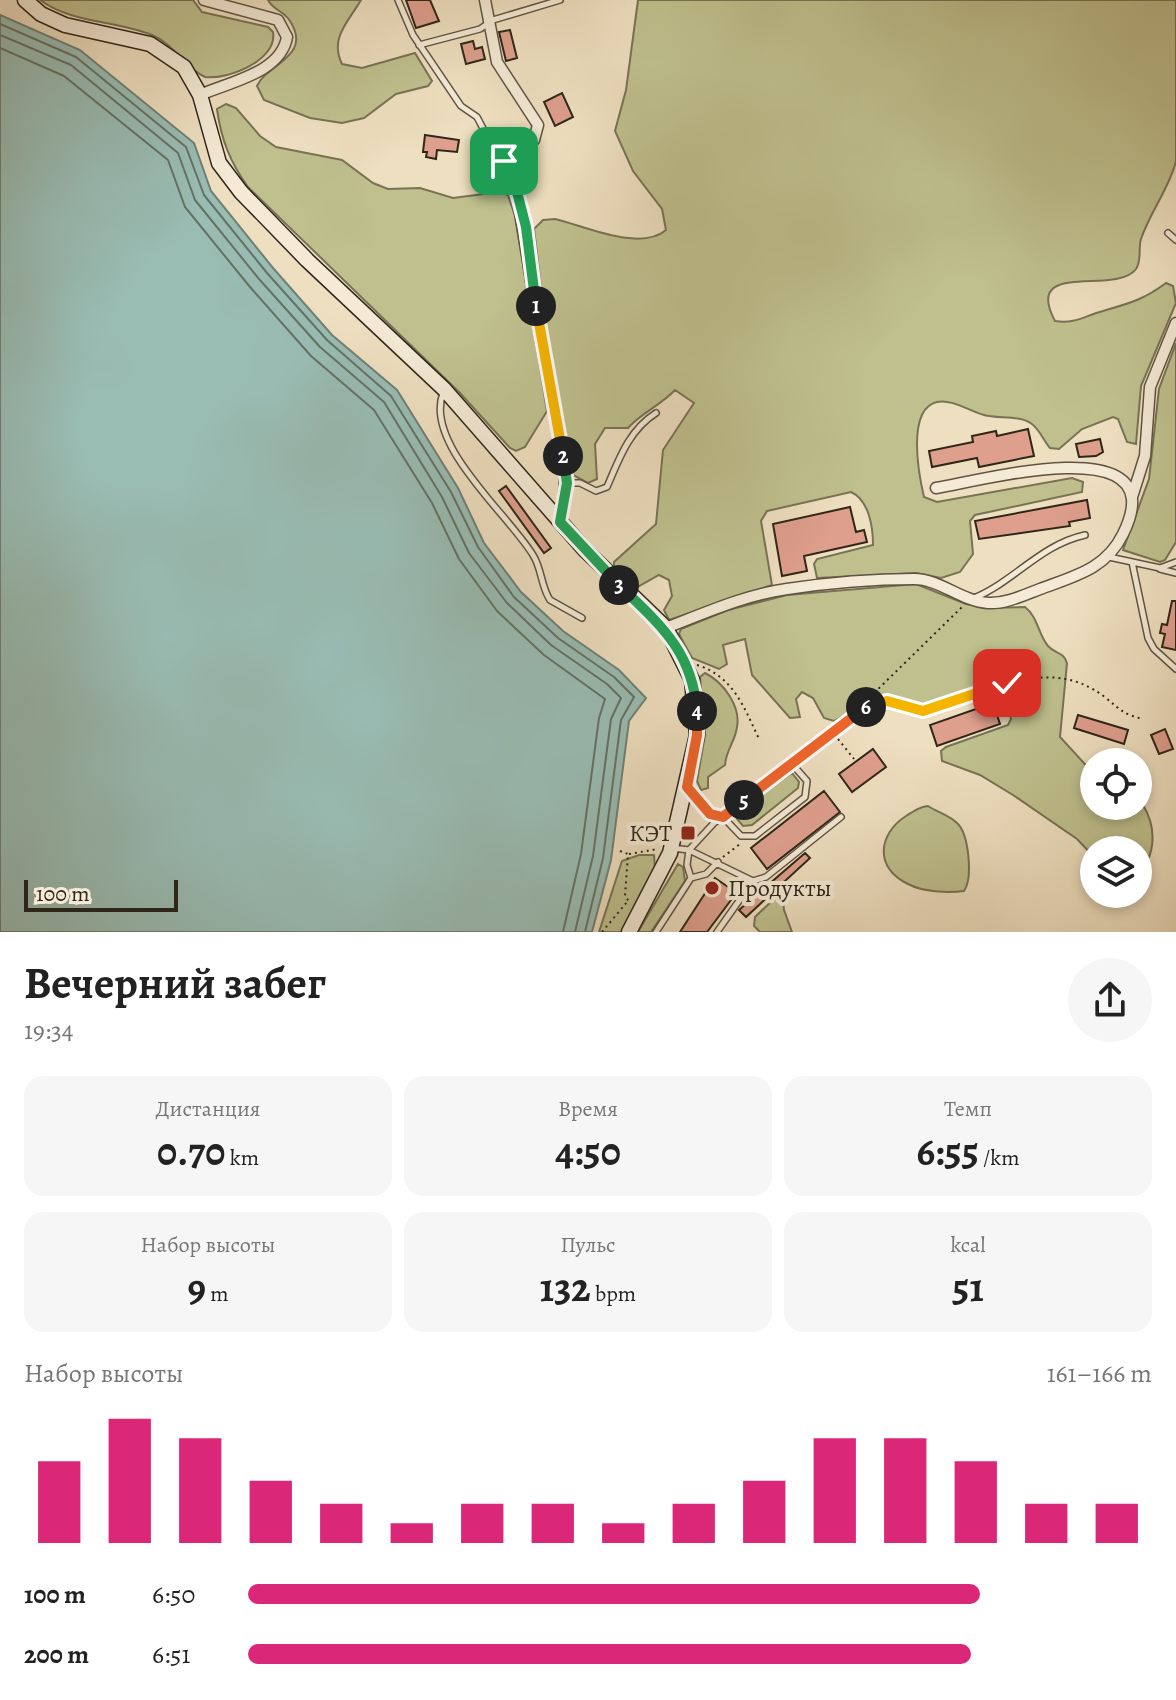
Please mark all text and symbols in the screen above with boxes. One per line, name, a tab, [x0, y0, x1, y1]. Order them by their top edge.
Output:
pin	[470, 127, 538, 195]
icon: arrive	[482, 139, 526, 183]
pin: 1	[516, 286, 556, 326]
text: 1	[532, 291, 540, 321]
pin: 2	[543, 436, 583, 476]
text: 2	[558, 441, 568, 471]
pin: 3	[599, 565, 639, 605]
text: 3	[614, 570, 624, 600]
pin	[973, 649, 1041, 717]
icon: check	[985, 661, 1029, 705]
pin: 6	[846, 687, 886, 727]
pin: 4	[677, 691, 717, 731]
text: 6	[861, 692, 871, 722]
text: 4	[692, 696, 702, 726]
map controls	[1080, 748, 1152, 908]
button: locate	[1080, 748, 1152, 820]
pin: 5	[724, 780, 764, 820]
text: 5	[739, 785, 749, 815]
place label: КЭТ	[629, 817, 672, 849]
marker: КЭТ	[679, 824, 697, 842]
button: layers	[1080, 836, 1152, 908]
place label: Продукты	[728, 872, 832, 904]
scale bar	[24, 876, 178, 912]
text: 100 m	[36, 879, 90, 909]
marker: Продукты	[703, 879, 721, 897]
text: Вечерний забег	[24, 953, 326, 1013]
button: share	[1068, 958, 1152, 1042]
text: 19:34	[24, 1013, 74, 1048]
text: Дистанция	[156, 1094, 260, 1124]
text: Время	[558, 1094, 618, 1124]
text: Темп	[944, 1094, 992, 1124]
text: 0.70	[157, 1124, 225, 1179]
text: 4:50	[555, 1124, 621, 1179]
text: 6:55	[916, 1124, 979, 1179]
text: km	[225, 1143, 259, 1173]
text: /km	[979, 1143, 1020, 1173]
text: Набор высоты	[141, 1230, 275, 1260]
text: Пульс	[560, 1230, 616, 1260]
text: kcal	[950, 1230, 986, 1260]
text: 9	[187, 1260, 206, 1315]
text: 132	[540, 1260, 591, 1315]
text: 51	[952, 1260, 984, 1315]
text: m	[206, 1279, 229, 1309]
text: bpm	[591, 1279, 636, 1309]
text: Набор высоты	[24, 1356, 183, 1391]
text: 161–166 m	[1047, 1356, 1152, 1391]
text: 100 m	[24, 1577, 86, 1612]
text: 6:50	[152, 1577, 195, 1612]
text: 200 m	[24, 1637, 89, 1672]
text: 6:51	[152, 1637, 190, 1672]

